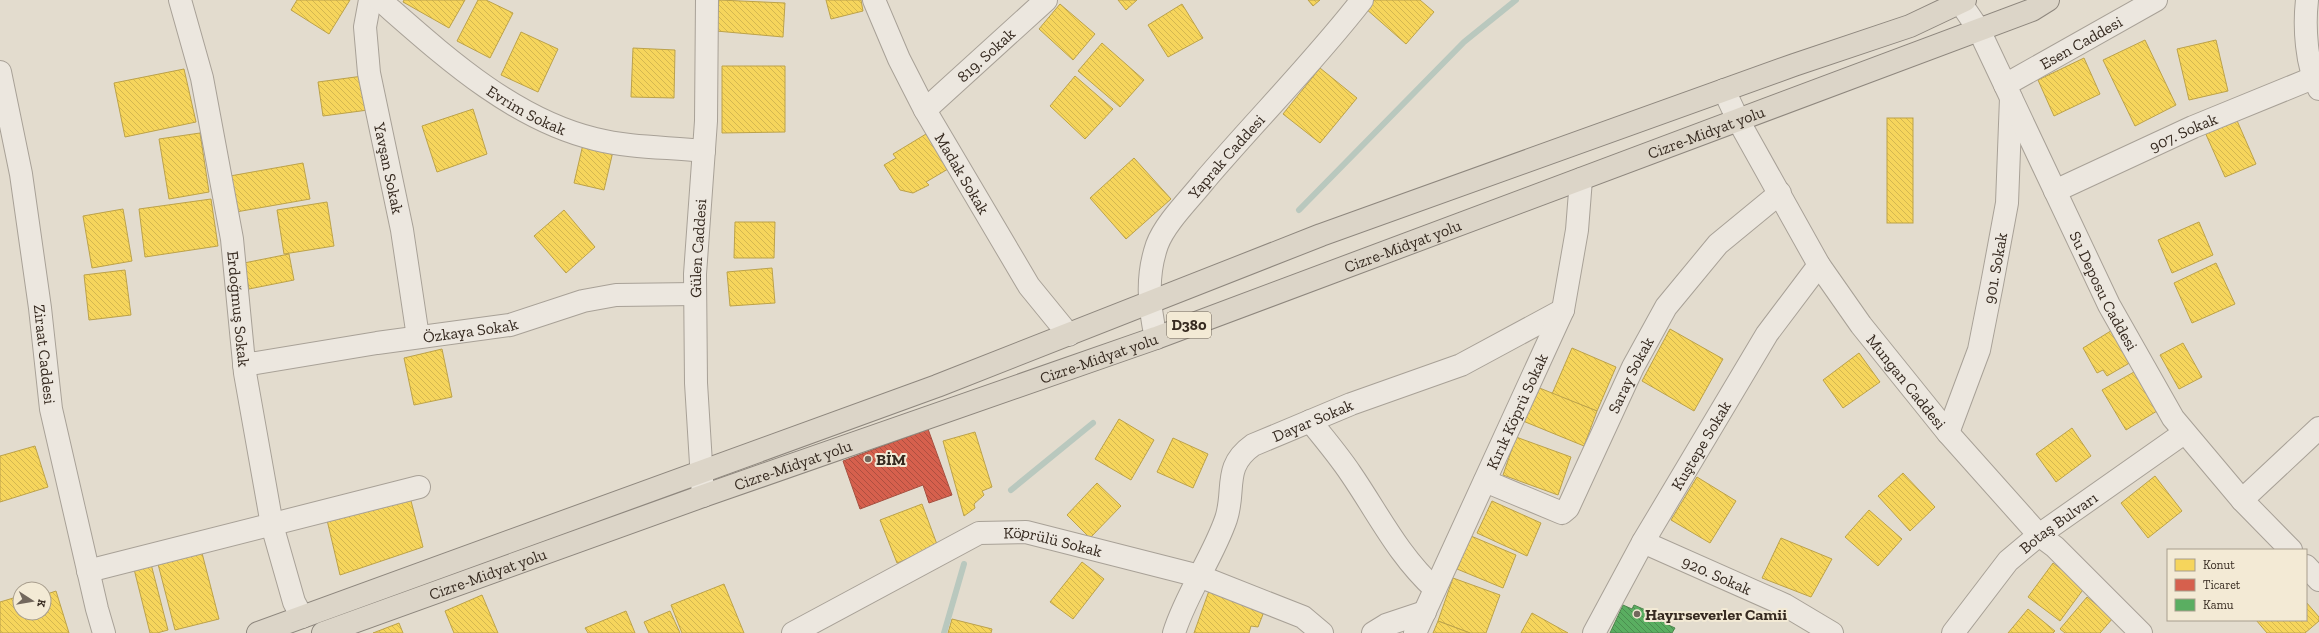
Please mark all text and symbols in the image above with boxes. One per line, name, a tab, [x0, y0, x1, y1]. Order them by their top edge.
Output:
street label: Esen Caddesi	[2037, 12, 2126, 73]
street label: 819. Sokak	[953, 24, 1019, 86]
street label: Evrim Sokak	[483, 81, 569, 139]
street label: Cizre-Midyat yolu	[1645, 102, 1767, 163]
street label: 907. Sokak	[2146, 109, 2221, 156]
street label: Yaprak Caddesi	[1184, 110, 1269, 204]
street label: Yavşan Sokak	[369, 120, 408, 216]
street label: Madak Sokak	[931, 130, 994, 218]
street label: Gülen Caddesi	[686, 198, 710, 298]
street label: Cizre-Midyat yolu	[1342, 216, 1464, 277]
street label: Su Deposu Caddesi	[2065, 228, 2142, 354]
street label: 901. Sokak	[1979, 230, 2011, 305]
street label: Erdoğmuş Sokak	[223, 250, 253, 368]
street label: Ziraat Caddesi	[30, 303, 59, 406]
road number: D380	[1167, 312, 1211, 338]
street label: Özkaya Sokak	[422, 314, 521, 347]
street label: Cizre-Midyat yolu	[1037, 329, 1160, 388]
street label: Mungan Caddesi	[1862, 331, 1950, 433]
street label: Saray Sokak	[1604, 333, 1658, 417]
street label: Kırık Köprü Sokak	[1482, 350, 1552, 472]
street label: Dayar Sokak	[1270, 395, 1357, 446]
street label: Kuştepe Sokak	[1667, 397, 1735, 494]
street label: Cizre-Midyat yolu	[731, 436, 854, 494]
place label: BİM	[876, 450, 906, 469]
marker: BİM	[863, 454, 873, 464]
street label: Botaş Bulvarı	[2016, 488, 2102, 557]
street label: Köprülü Sokak	[1003, 522, 1105, 561]
street label: Cizre-Midyat yolu	[426, 544, 549, 604]
legend	[2167, 549, 2307, 621]
street label: 920. Sokak	[1679, 552, 1755, 599]
text: Konut	[2203, 558, 2235, 572]
text: Ticaret	[2203, 578, 2241, 592]
north arrow	[12, 581, 52, 621]
text: K	[34, 598, 48, 609]
text: Kamu	[2203, 598, 2234, 612]
place label: Hayırseverler Camii	[1645, 605, 1787, 624]
marker: Hayırseverler Camii	[1632, 609, 1642, 619]

